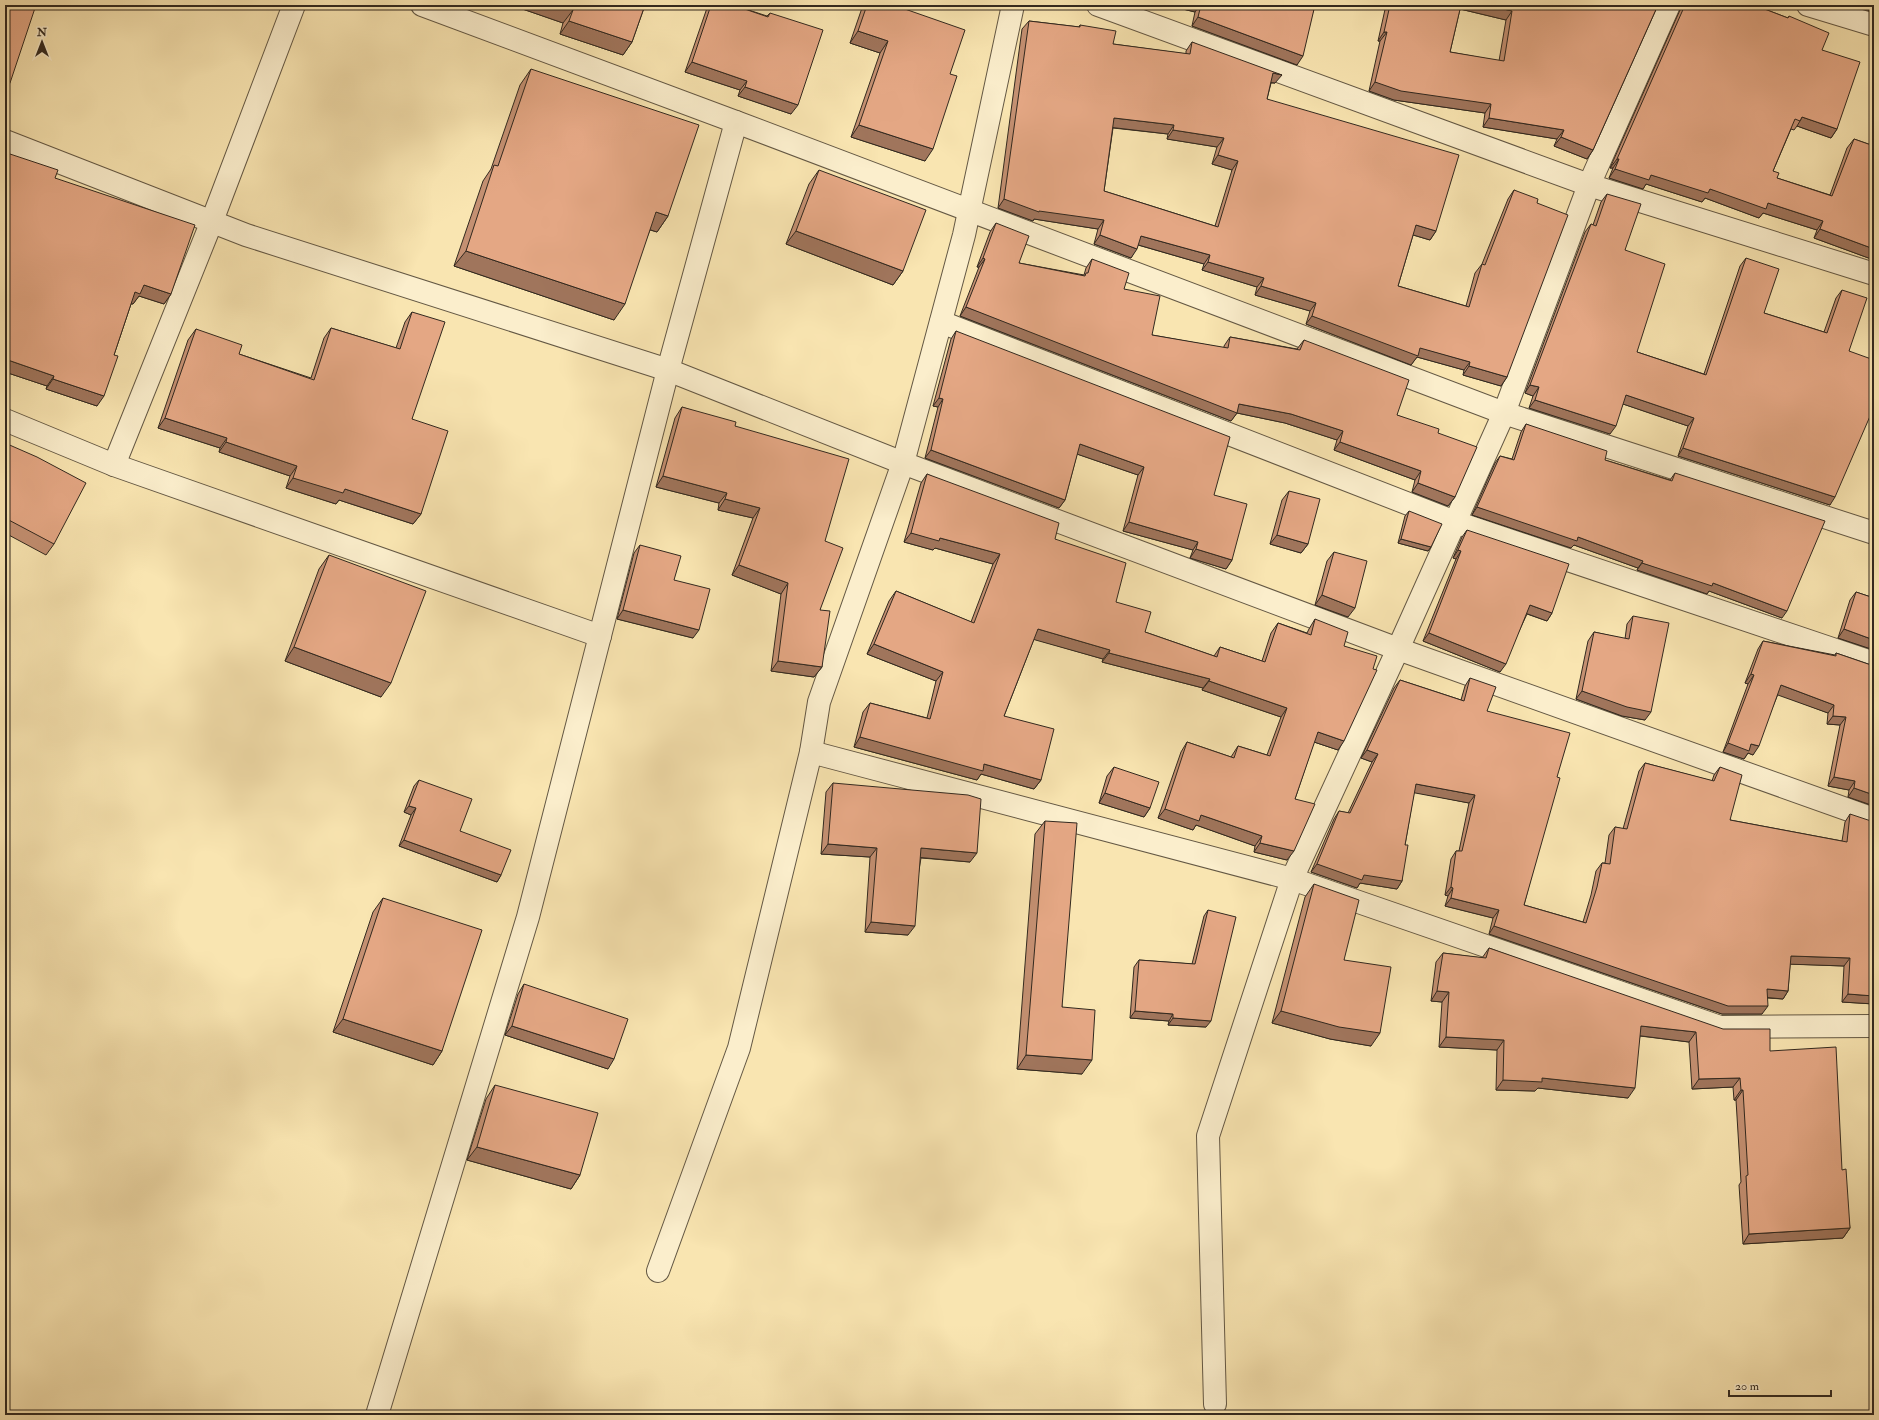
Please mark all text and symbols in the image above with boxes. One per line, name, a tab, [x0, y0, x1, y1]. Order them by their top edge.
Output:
north arrow	[22, 22, 62, 62]
text: N	[36, 26, 48, 39]
scale bar	[1729, 1372, 1831, 1398]
text: 20 m	[1735, 1379, 1760, 1394]

